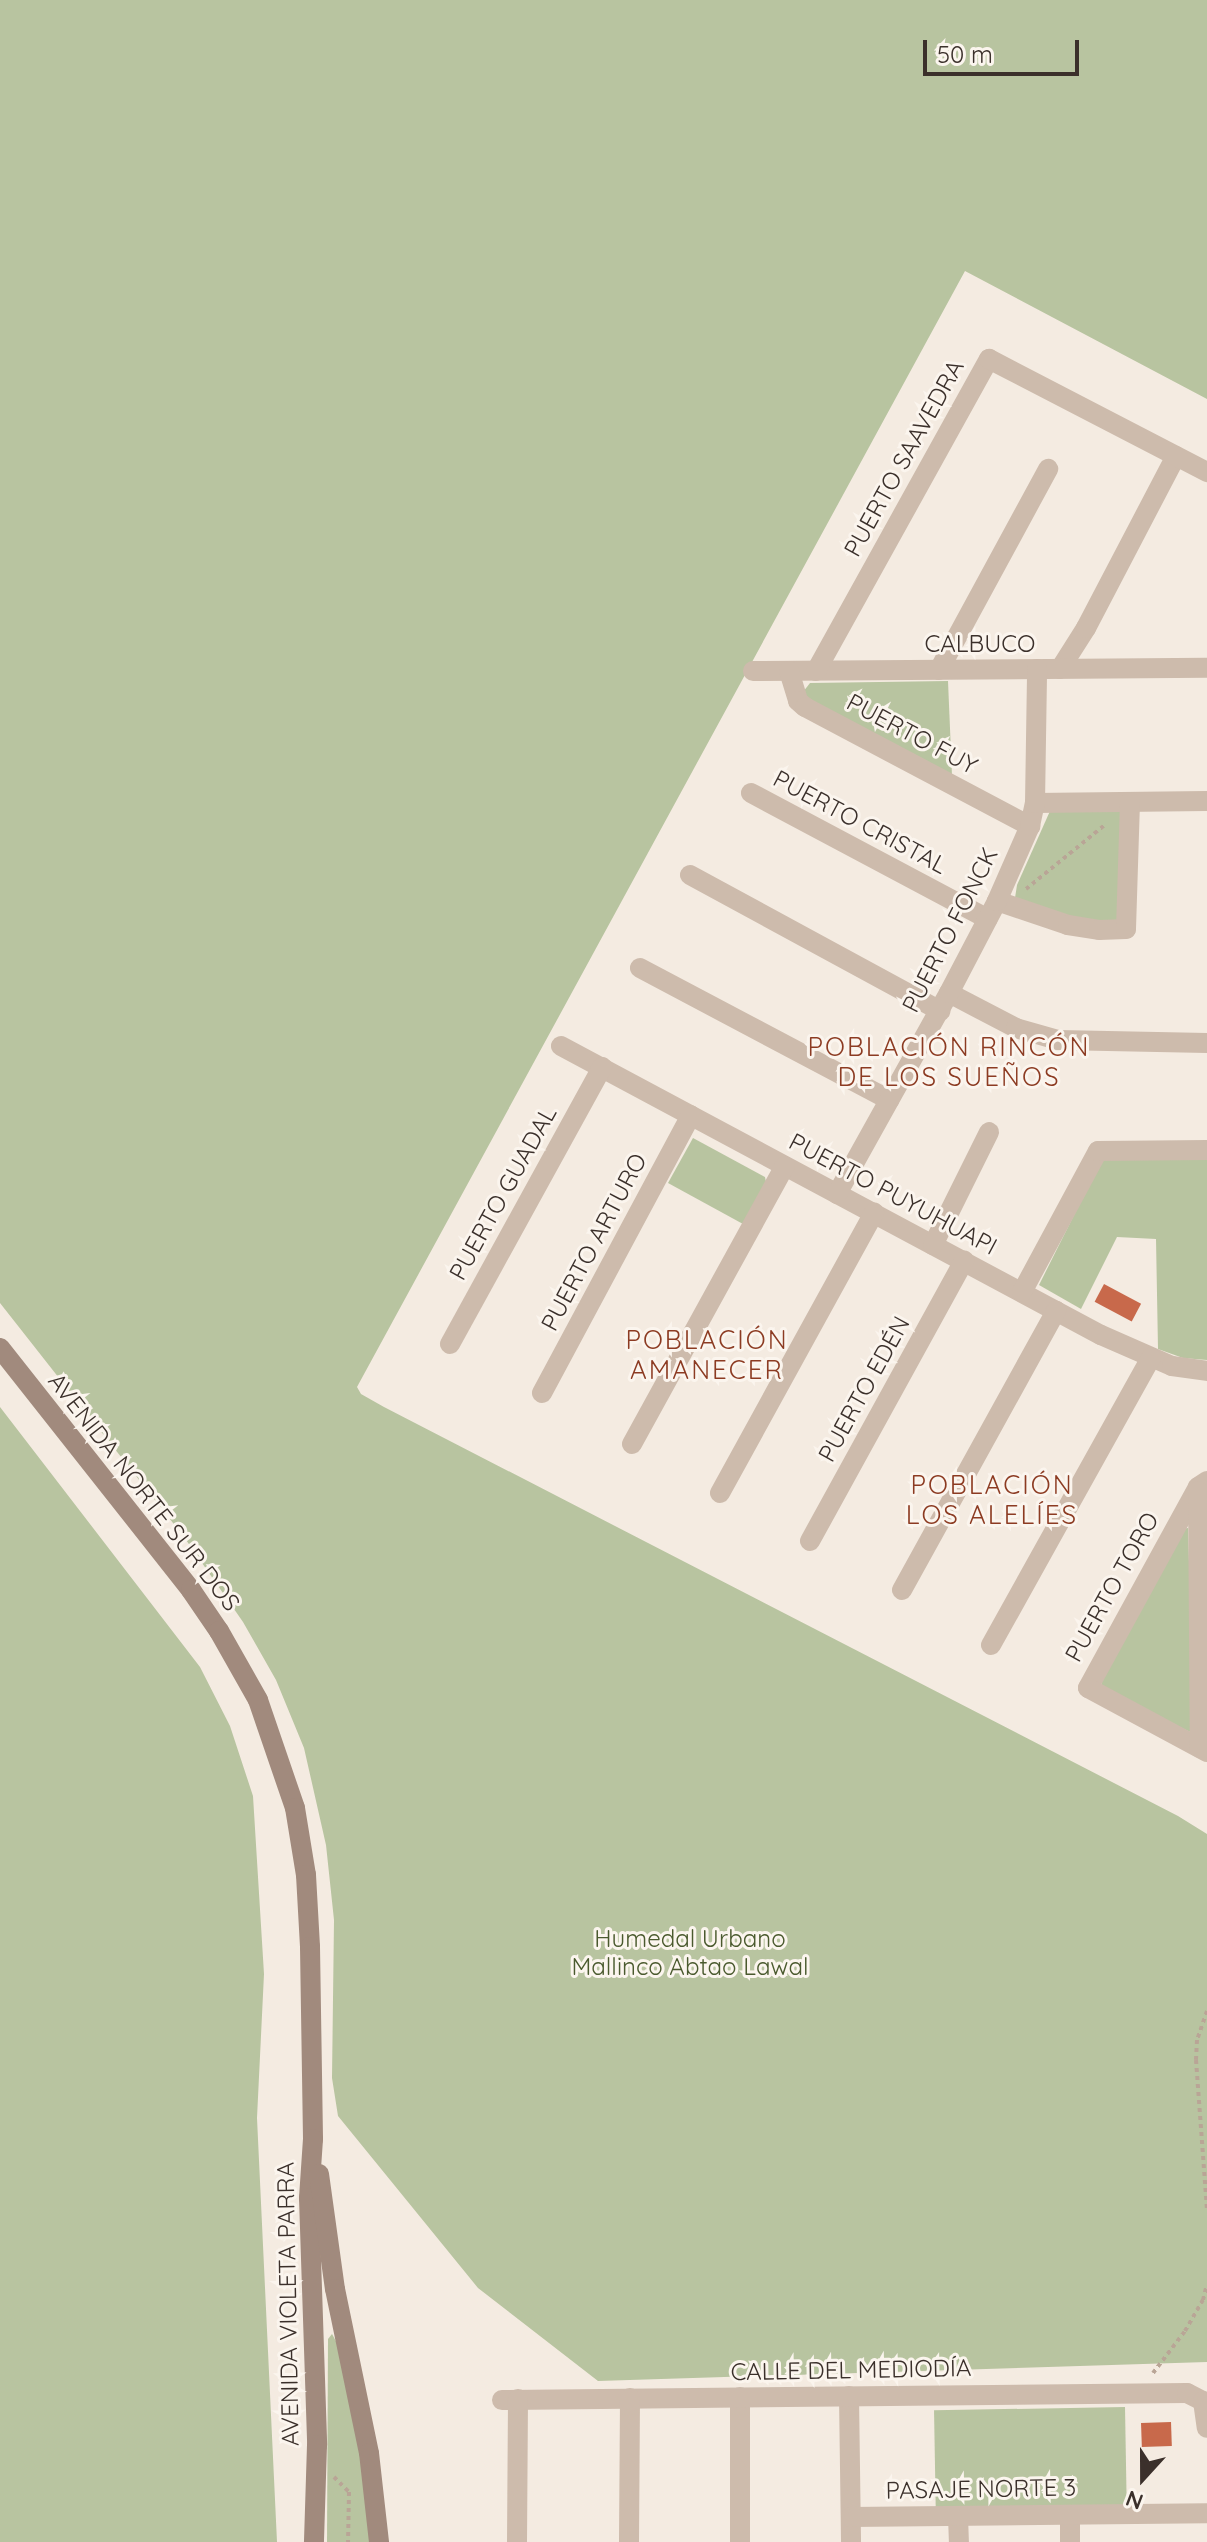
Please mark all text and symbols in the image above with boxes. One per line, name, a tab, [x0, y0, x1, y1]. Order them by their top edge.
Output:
scale bar	[927, 24, 1083, 74]
text: 50 m	[937, 39, 993, 69]
street label: PUERTO SAAVEDRA	[838, 355, 970, 561]
street label: CALBUCO	[925, 630, 1035, 658]
street label: PUERTO FUY	[842, 688, 982, 780]
street label: PUERTO CRISTAL	[768, 764, 952, 880]
street label: PUERTO FONCK	[896, 843, 1004, 1017]
district label: POBLACIÓN RINCÓN DE LOS SUEÑOS	[808, 1031, 1090, 1092]
street label: PUERTO GUADAL	[443, 1101, 563, 1285]
street label: PUERTO PUYUHUAPI	[784, 1127, 1002, 1261]
street label: PUERTO ARTURO	[535, 1148, 653, 1336]
street label: PUERTO EDÉN	[812, 1311, 916, 1467]
district label: POBLACIÓN AMANECER	[625, 1324, 789, 1386]
street label: AVENIDA NORTE SUR DOS	[42, 1367, 246, 1617]
district label: POBLACIÓN LOS ALELÍES	[906, 1469, 1078, 1530]
street label: PUERTO TORO	[1059, 1507, 1165, 1667]
park label: Humedal Urbano Mallinco Abtao Lawal	[571, 1925, 809, 1981]
street label: AVENIDA VIOLETA PARRA	[271, 2162, 305, 2446]
street label: CALLE DEL MEDIODÍA	[730, 2353, 972, 2387]
north arrow	[1103, 2438, 1183, 2518]
street label: PASAJE NORTE 3	[885, 2473, 1077, 2505]
text: N	[1122, 2484, 1147, 2516]

